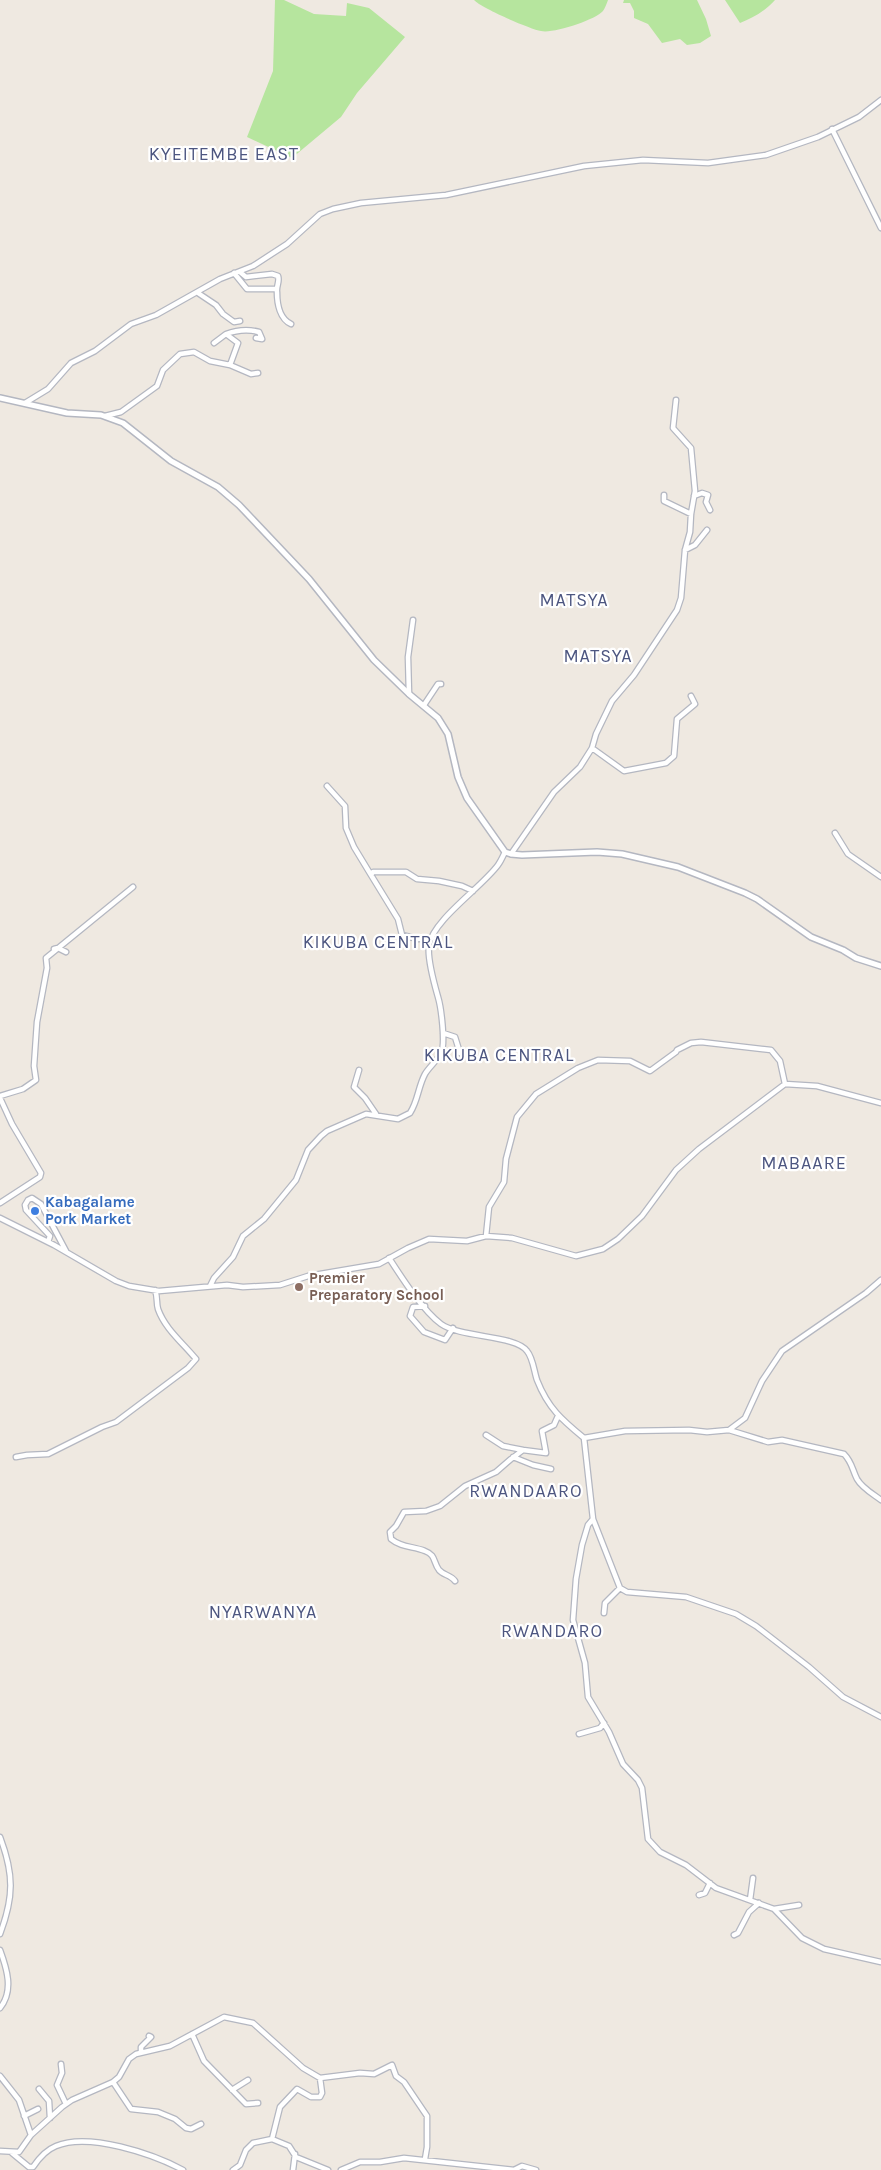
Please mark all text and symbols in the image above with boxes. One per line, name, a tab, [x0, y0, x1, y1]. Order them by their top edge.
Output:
district label: KYEITEMBE EAST	[149, 143, 299, 165]
district label: MATSYA	[539, 589, 609, 611]
district label: MATSYA	[563, 645, 633, 667]
district label: KIKUBA CENTRAL	[303, 931, 453, 953]
district label: KIKUBA CENTRAL	[424, 1044, 574, 1066]
district label: MABAARE	[761, 1152, 847, 1174]
place label: Kabagalame Pork Market	[45, 1193, 135, 1228]
marker: Kabagalame Pork Market	[29, 1205, 41, 1217]
place label: Premier Preparatory School	[309, 1269, 444, 1304]
marker: Premier Preparatory School	[293, 1281, 305, 1293]
district label: RWANDAARO	[469, 1480, 583, 1502]
district label: NYARWANYA	[209, 1601, 317, 1623]
district label: RWANDARO	[501, 1620, 603, 1642]

